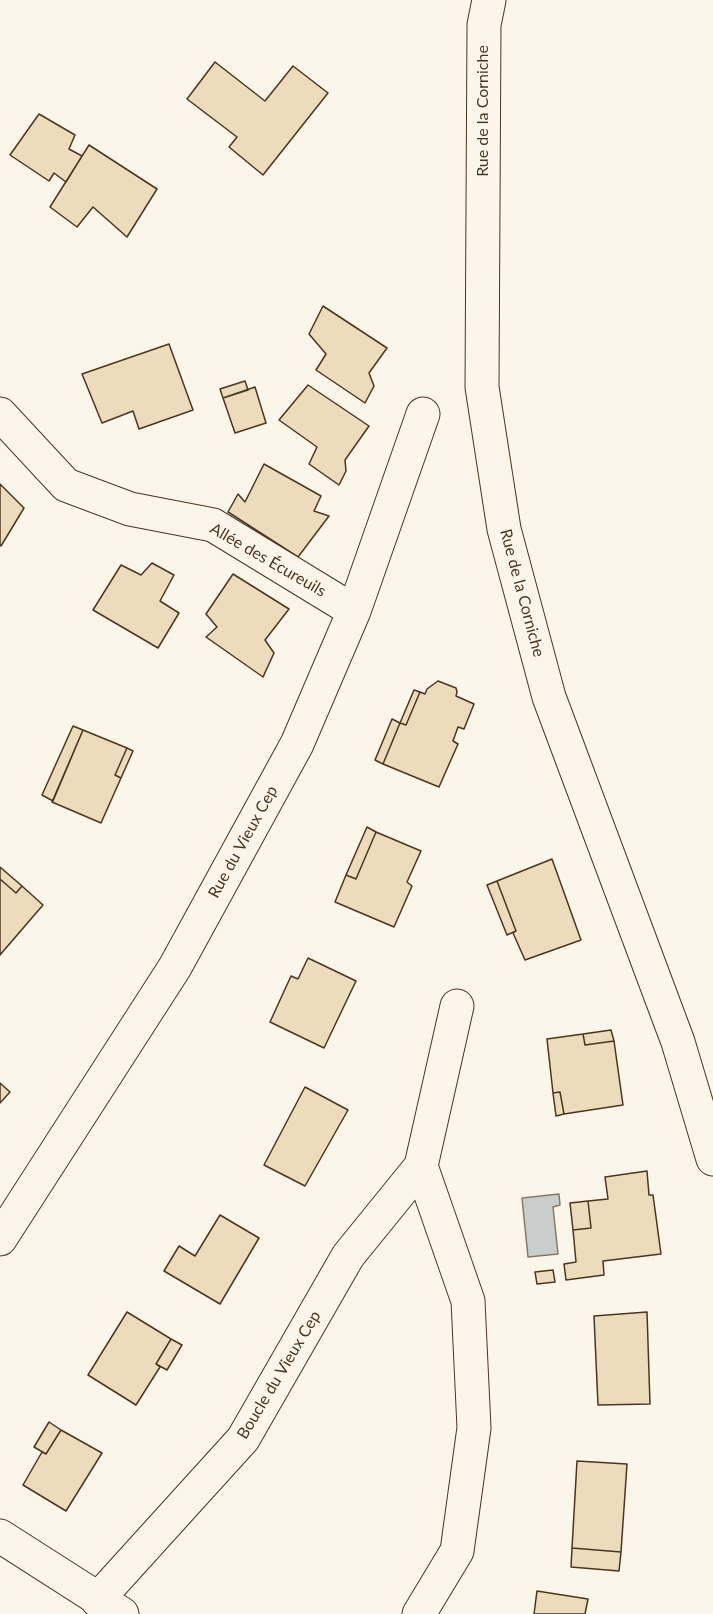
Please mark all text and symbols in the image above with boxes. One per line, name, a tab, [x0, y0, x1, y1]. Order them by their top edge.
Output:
street label: Rue de la Corniche	[473, 45, 493, 177]
street label: Allée des Écureuils	[207, 519, 329, 601]
street label: Rue de la Corniche	[496, 527, 548, 659]
street label: Rue du Vieux Cep	[204, 783, 282, 901]
street label: Boucle du Vieux Cep	[233, 1307, 325, 1443]

